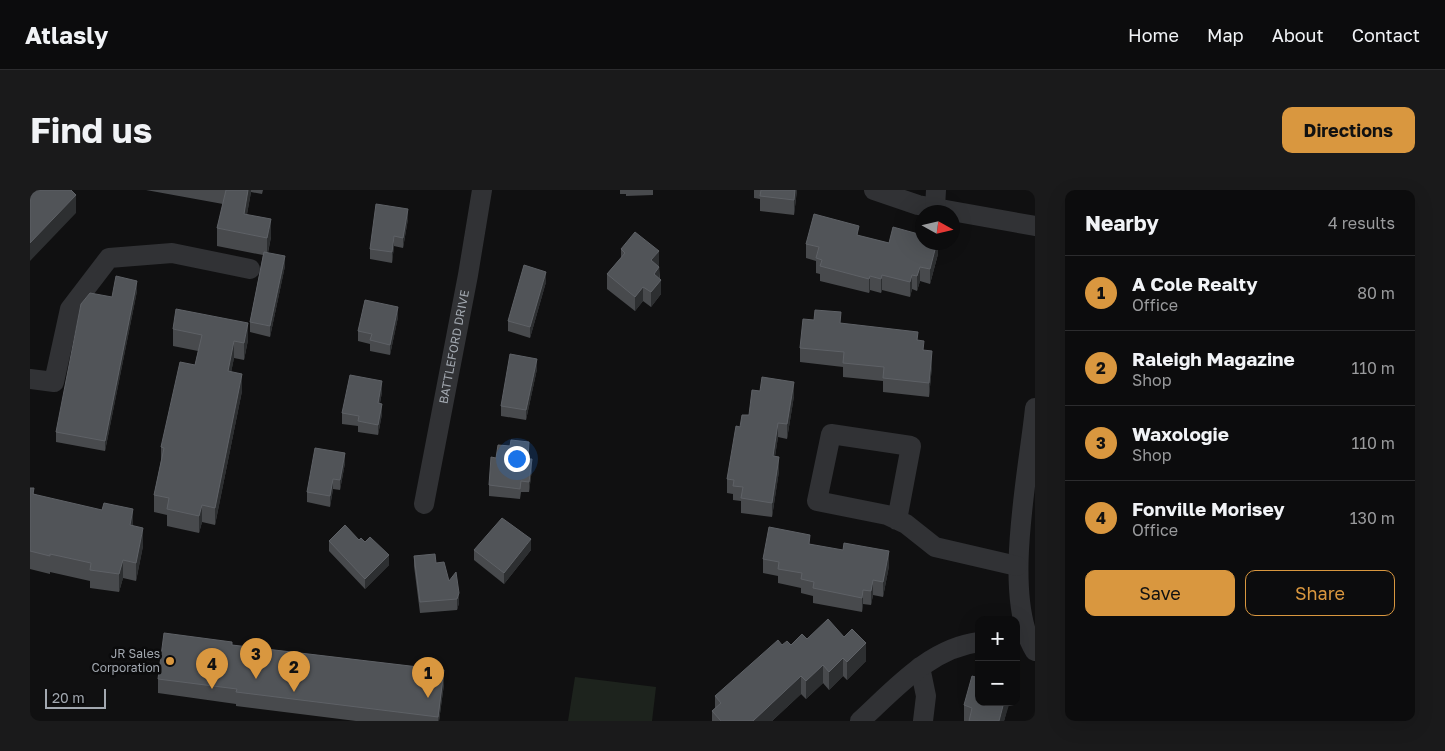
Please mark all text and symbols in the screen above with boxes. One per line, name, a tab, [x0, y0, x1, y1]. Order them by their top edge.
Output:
text: Atlasly	[25, 20, 108, 49]
text: Home	[1128, 24, 1179, 46]
text: Map	[1207, 24, 1244, 46]
text: About	[1272, 24, 1324, 46]
text: Contact	[1352, 24, 1420, 46]
button: Directions	[1282, 107, 1415, 153]
text: Find us	[30, 109, 152, 151]
north arrow	[915, 205, 960, 250]
text: Nearby	[1085, 210, 1159, 236]
text: 4 results	[1328, 213, 1395, 233]
text: A Cole Realty	[1132, 272, 1258, 295]
text: 1	[1097, 283, 1105, 303]
text: 80 m	[1357, 283, 1395, 303]
street label: BATTLEFORD DRIVE	[435, 289, 472, 405]
text: Office	[1132, 295, 1178, 315]
text: Raleigh Magazine	[1132, 347, 1295, 370]
text: 2	[1096, 358, 1106, 378]
text: 110 m	[1351, 358, 1395, 378]
text: Shop	[1132, 370, 1172, 390]
text: Waxologie	[1132, 422, 1229, 445]
text: 3	[1096, 433, 1106, 453]
text: 110 m	[1351, 433, 1395, 453]
text: Shop	[1132, 445, 1172, 465]
your location	[504, 446, 530, 472]
text: Fonville Morisey	[1132, 497, 1285, 520]
text: 4	[1096, 508, 1106, 528]
text: 130 m	[1350, 508, 1395, 528]
text: Office	[1132, 520, 1178, 540]
button: Save	[1085, 570, 1235, 616]
button: Share	[1245, 570, 1395, 616]
map controls	[975, 616, 1020, 706]
button: +	[975, 616, 1020, 661]
pin: 3	[240, 638, 272, 679]
place label: JR Sales Corporation	[92, 646, 160, 675]
pin: 4	[196, 648, 228, 689]
pin: 2	[278, 651, 310, 692]
marker: JR Sales Corporation	[164, 655, 176, 667]
pin: 1	[412, 657, 444, 698]
button: −	[975, 661, 1020, 706]
scale bar	[45, 686, 106, 709]
text: 20 m	[52, 689, 85, 706]

